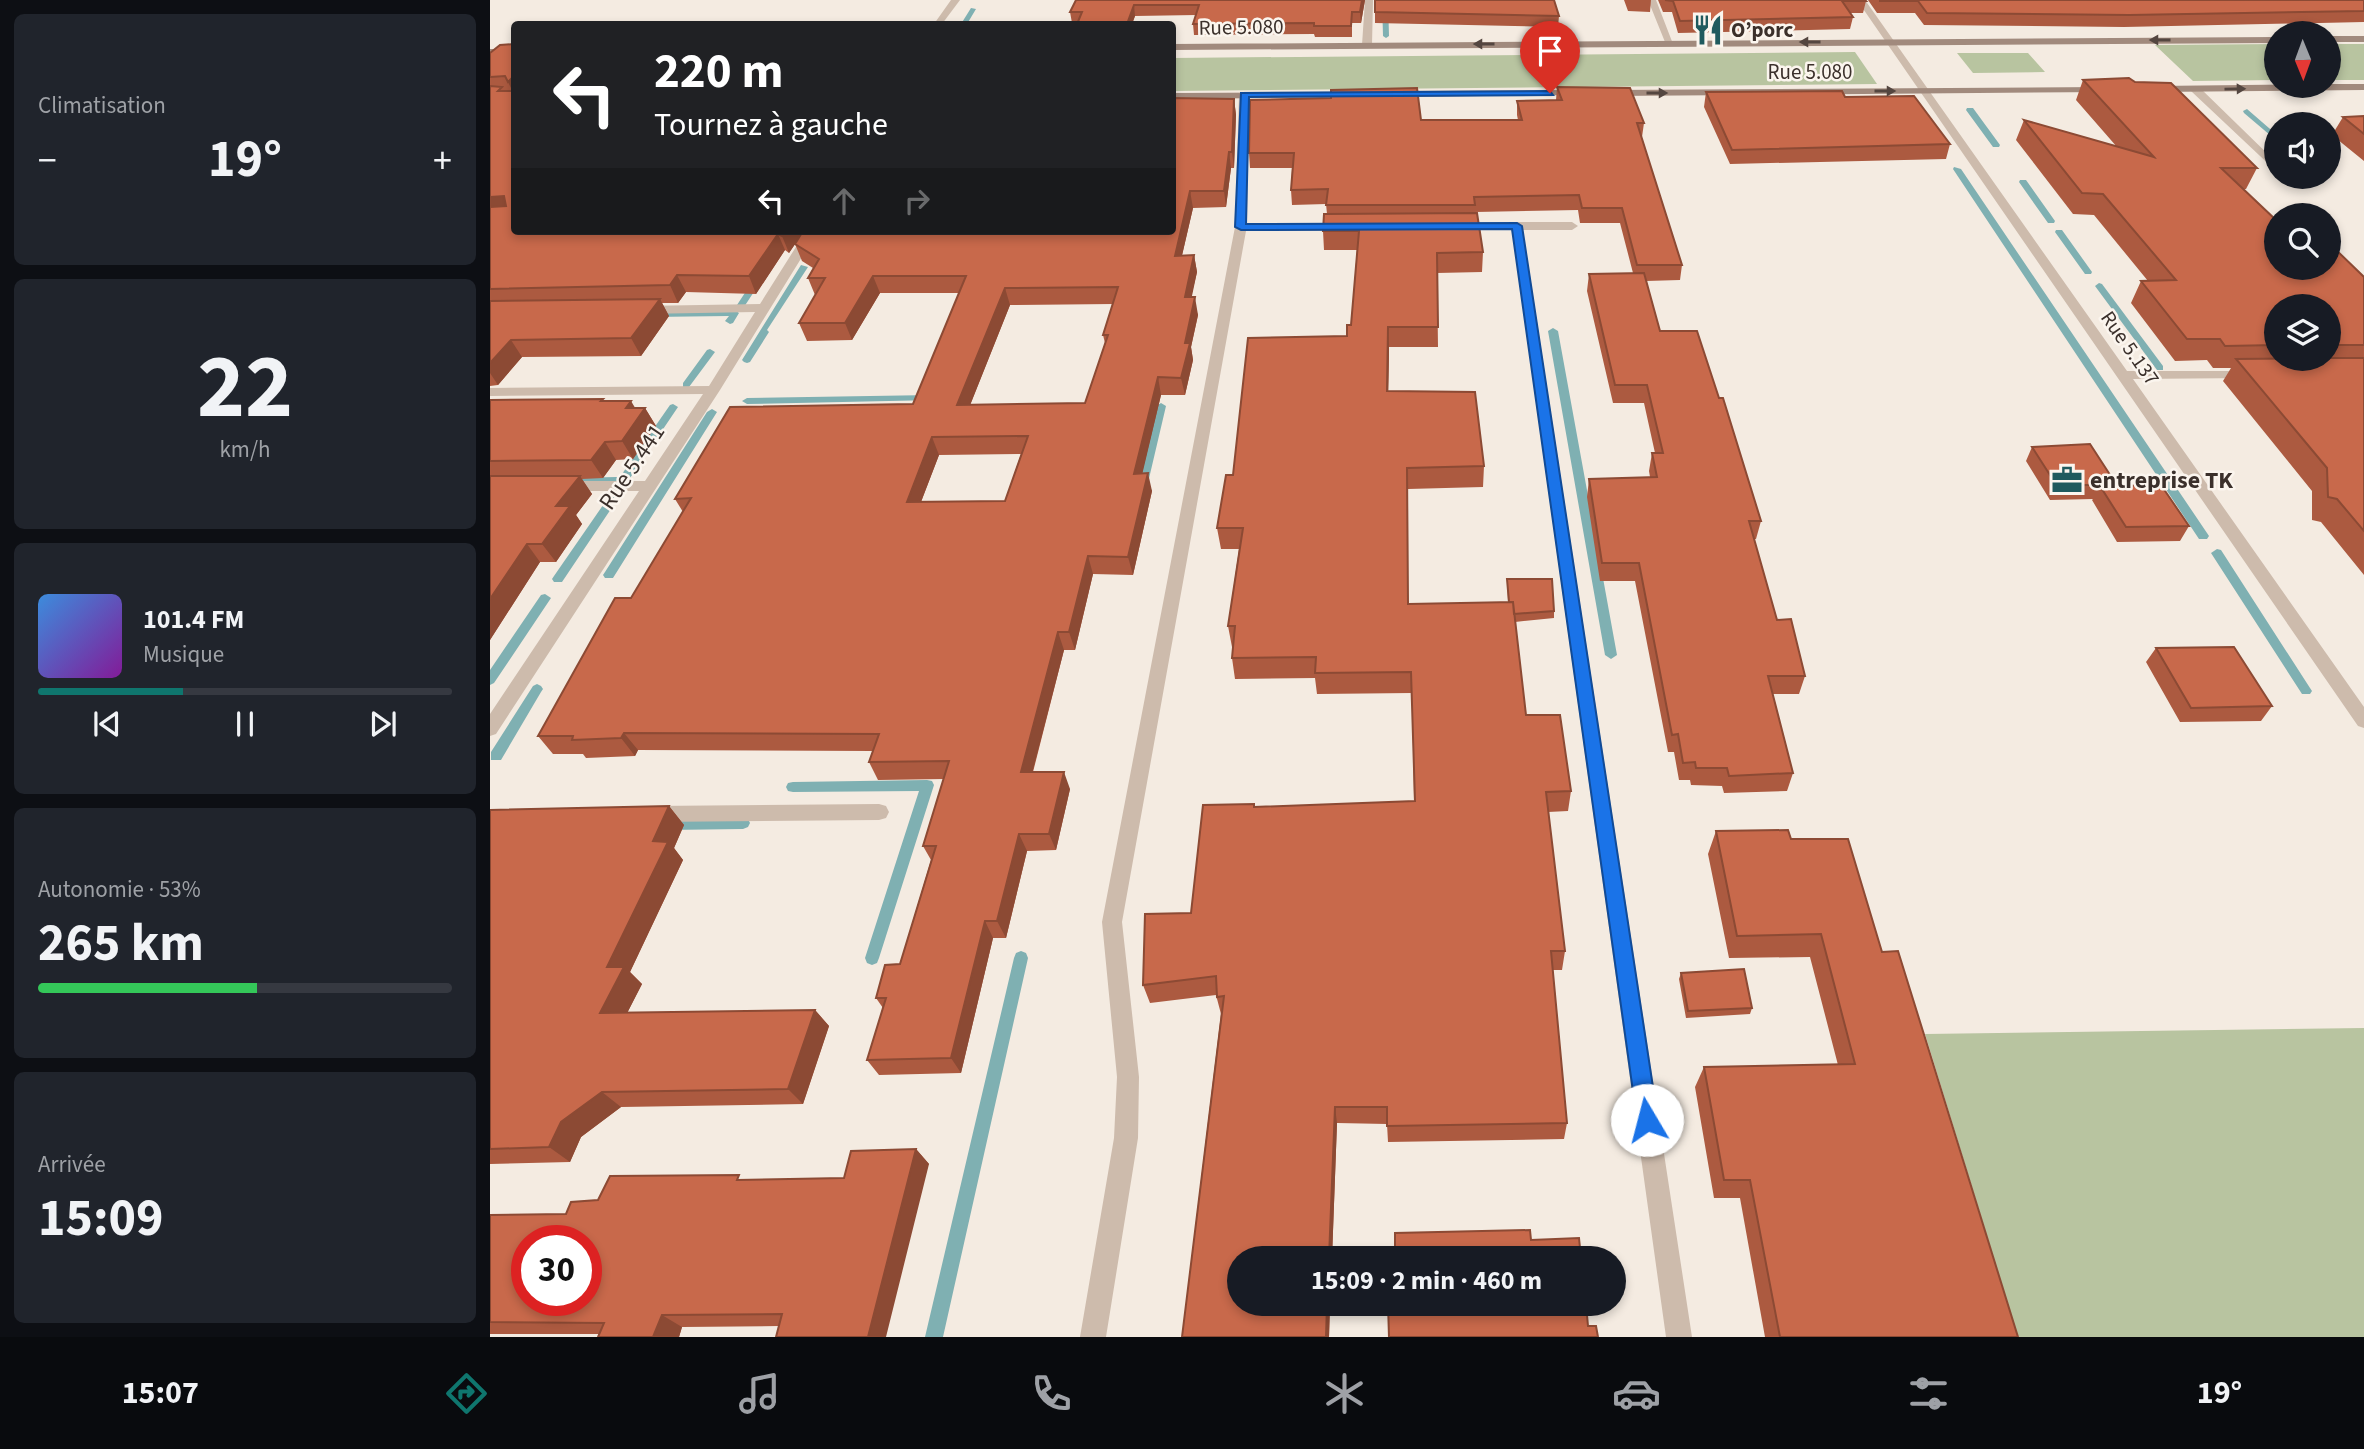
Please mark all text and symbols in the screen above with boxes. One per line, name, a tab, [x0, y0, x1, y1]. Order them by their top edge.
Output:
street label: Rue 5.080	[1198, 11, 1284, 43]
restaurant icon: O’porc	[1691, 13, 1725, 47]
place label: O’porc	[1731, 15, 1793, 45]
pin	[1520, 21, 1580, 93]
north arrow	[2264, 21, 2342, 98]
map controls	[2264, 21, 2341, 371]
icon: arrive	[1531, 32, 1569, 70]
one-way arrow	[2148, 34, 2170, 46]
one-way arrow	[1798, 36, 1820, 48]
text: 220 m	[654, 37, 783, 107]
one-way arrow	[1473, 38, 1495, 50]
icon: left	[539, 49, 630, 140]
street label: Rue 5.080	[1768, 57, 1852, 87]
one-way arrow	[2224, 83, 2246, 94]
one-way arrow	[1874, 85, 1896, 97]
one-way arrow	[1646, 87, 1668, 99]
text: Climatisation	[38, 89, 166, 122]
text: Tournez à gauche	[654, 102, 888, 148]
button: sound	[2264, 112, 2341, 189]
text: 19°	[208, 123, 282, 197]
text: −	[38, 134, 57, 188]
text: +	[433, 134, 452, 188]
icon: left	[752, 182, 790, 220]
icon: ahead	[825, 182, 863, 220]
icon: right	[898, 182, 936, 220]
button: search	[2264, 203, 2341, 280]
button: layers	[2264, 294, 2341, 371]
street label: Rue 5.137	[2093, 305, 2167, 391]
text: 22	[197, 323, 293, 452]
street label: Rue 5.441	[590, 417, 674, 517]
text: km/h	[219, 433, 271, 466]
office icon: entreprise TK	[2050, 463, 2084, 497]
place label: entreprise TK	[2090, 463, 2233, 498]
text: 101.4 FM	[143, 601, 244, 638]
text: Musique	[143, 638, 224, 671]
icon: previous	[88, 705, 126, 743]
icon: pause	[226, 705, 264, 743]
icon: next	[364, 705, 402, 743]
text: Autonomie · 53%	[38, 873, 201, 906]
text: 265 km	[38, 907, 204, 981]
position arrow	[1610, 1083, 1684, 1157]
text: Arrivée	[38, 1148, 106, 1181]
text: 15:09	[38, 1182, 163, 1256]
speed limit sign: 30	[511, 1225, 602, 1316]
text: 15:09 · 2 min · 460 m	[1311, 1262, 1542, 1299]
icon: directions	[442, 1369, 491, 1418]
icon: music	[735, 1369, 784, 1418]
icon: phone	[1027, 1369, 1076, 1418]
icon: climate	[1320, 1369, 1369, 1418]
icon: car	[1612, 1369, 1661, 1418]
icon: filters	[1904, 1369, 1953, 1418]
text: 15:07	[122, 1370, 199, 1416]
text: 19°	[2197, 1370, 2242, 1416]

